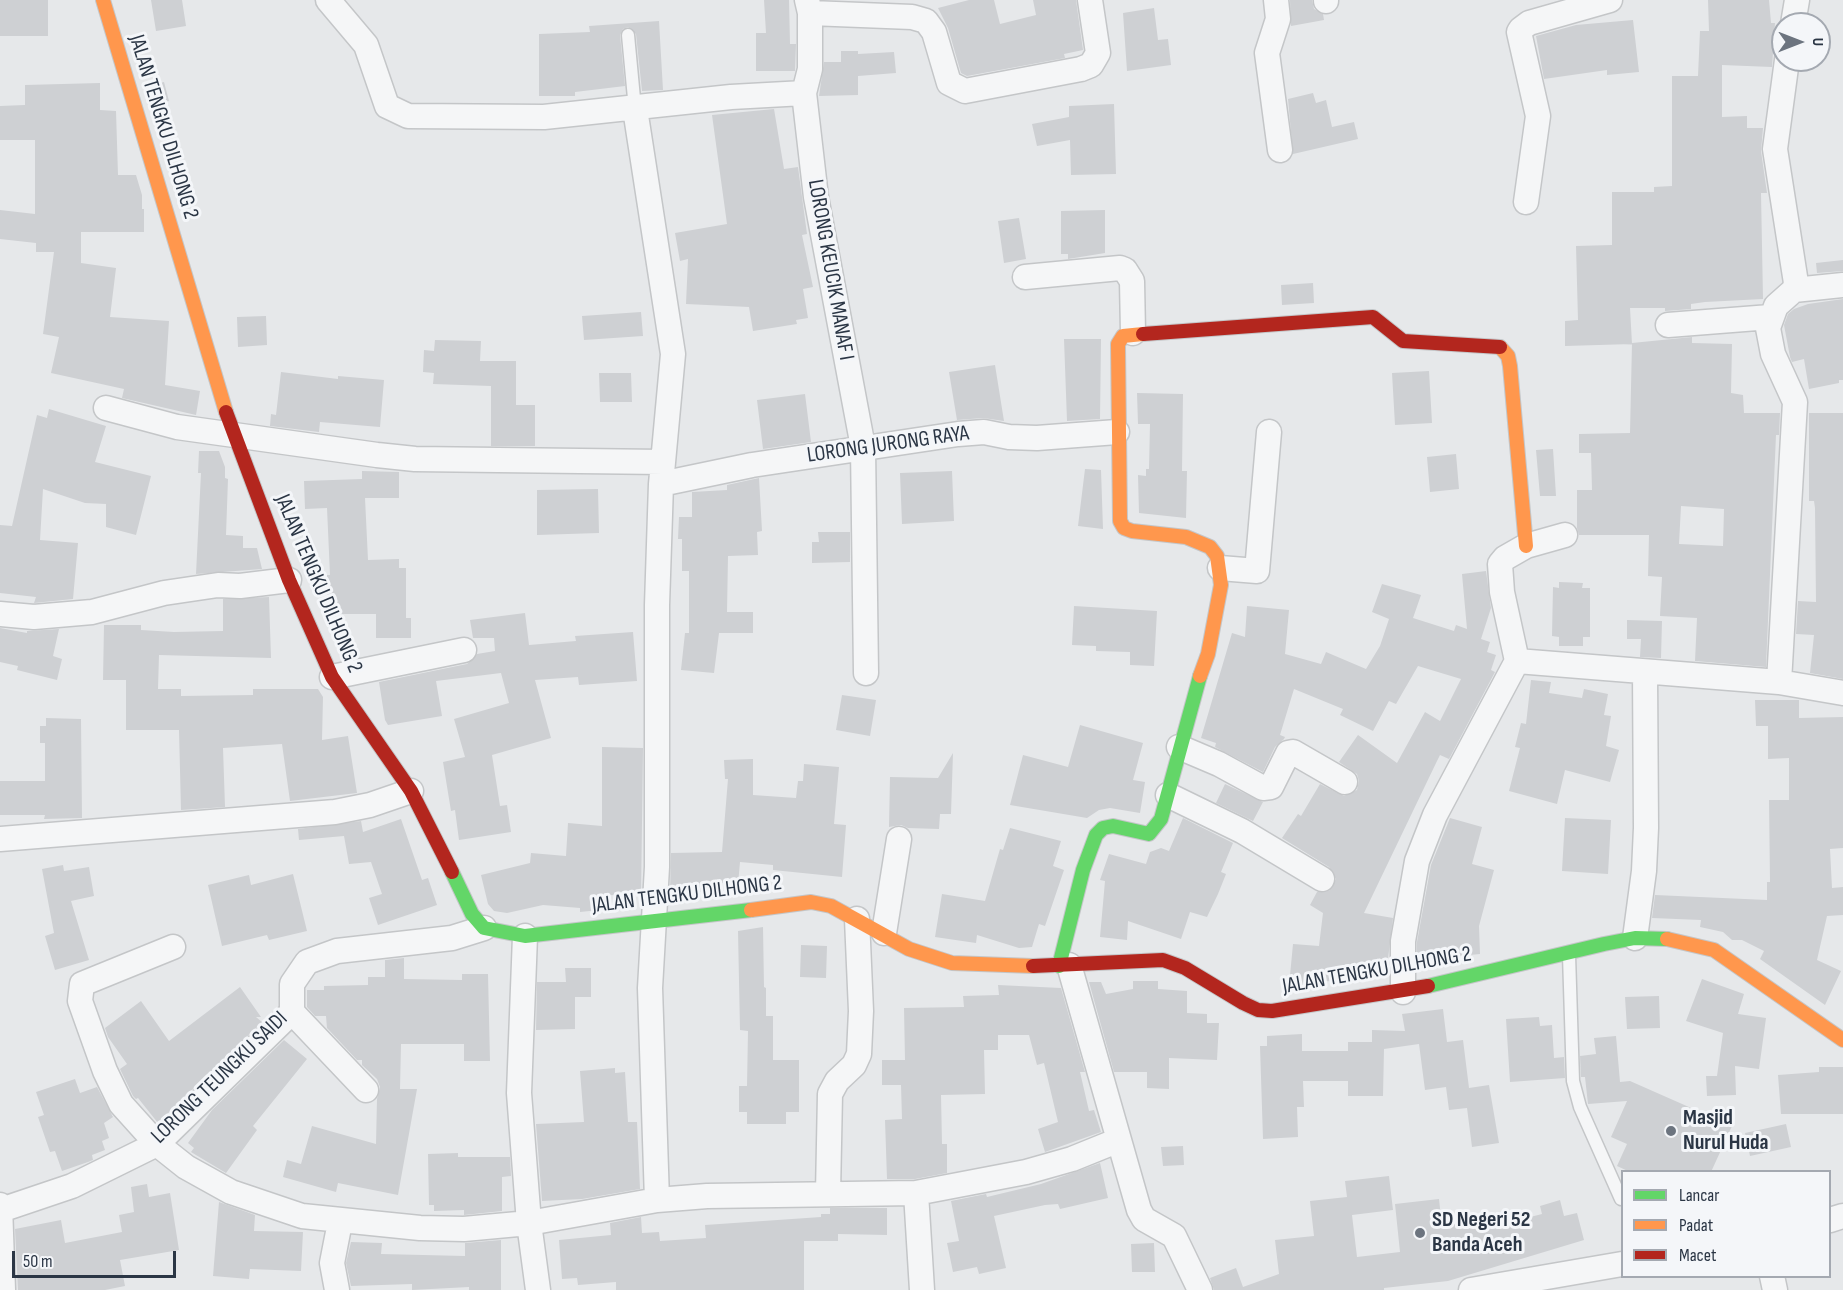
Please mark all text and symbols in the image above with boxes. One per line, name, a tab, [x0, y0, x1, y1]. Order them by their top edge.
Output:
north arrow	[1771, 12, 1831, 72]
street label: JALAN TENGKU DILHONG 2	[122, 32, 204, 222]
text: U	[1808, 38, 1827, 46]
street label: LORONG KEUCIK MANAF I	[801, 177, 859, 363]
street label: LORONG JURONG RAYA	[805, 421, 971, 469]
street label: JALAN TENGKU DILHONG 2	[268, 491, 368, 677]
street label: JALAN TENGKU DILHONG 2	[590, 870, 784, 920]
street label: JALAN TENGKU DILHONG 2	[1281, 941, 1473, 1001]
street label: LORONG TEUNGKU SAIDI	[146, 1006, 294, 1150]
place label: Masjid Nurul Huda	[1683, 1105, 1769, 1156]
marker: Masjid Nurul Huda	[1664, 1124, 1678, 1138]
legend	[1621, 1170, 1831, 1278]
text: Lancar	[1679, 1185, 1719, 1206]
place label: SD Negeri 52 Banda Aceh	[1432, 1207, 1530, 1258]
text: Padat	[1679, 1215, 1713, 1236]
marker: SD Negeri 52 Banda Aceh	[1413, 1226, 1427, 1240]
scale bar	[15, 1239, 178, 1277]
text: Macet	[1679, 1245, 1716, 1266]
text: 50 m	[23, 1251, 53, 1272]

